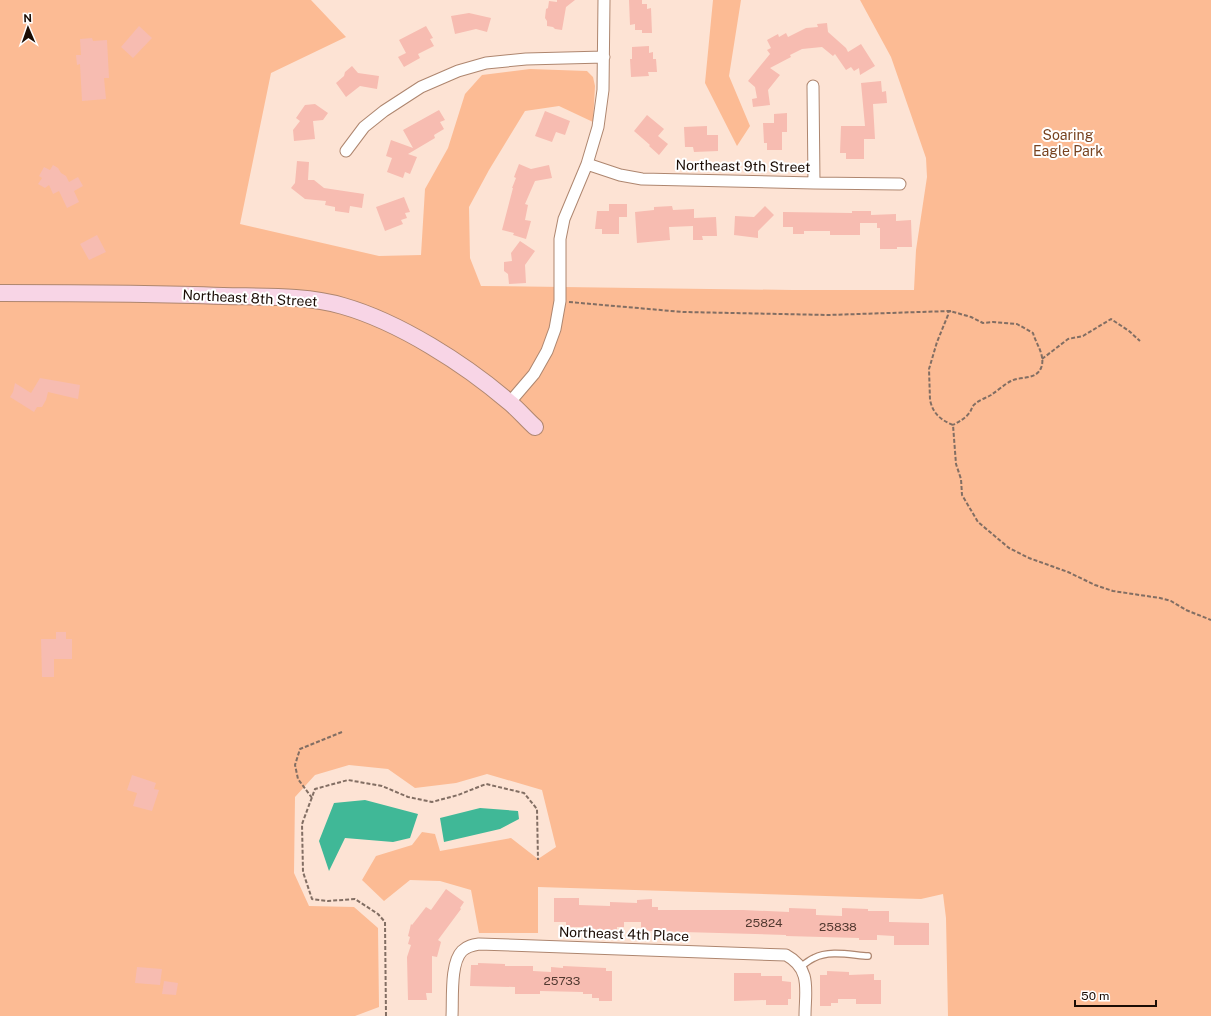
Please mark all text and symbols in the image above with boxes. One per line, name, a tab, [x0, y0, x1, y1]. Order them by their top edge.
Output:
north arrow	[8, 8, 48, 48]
text: N	[23, 12, 32, 24]
park label: Soaring Eagle Park	[1033, 127, 1103, 159]
street label: Northeast 9th Street	[675, 157, 811, 175]
street label: Northeast 8th Street	[182, 286, 318, 310]
house number: 25824	[745, 916, 783, 930]
house number: 25838	[819, 920, 857, 934]
street label: Northeast 4th Place	[559, 924, 690, 944]
house number: 25733	[544, 974, 580, 988]
scale bar	[1075, 982, 1156, 1008]
text: 50 m	[1081, 989, 1109, 1003]

